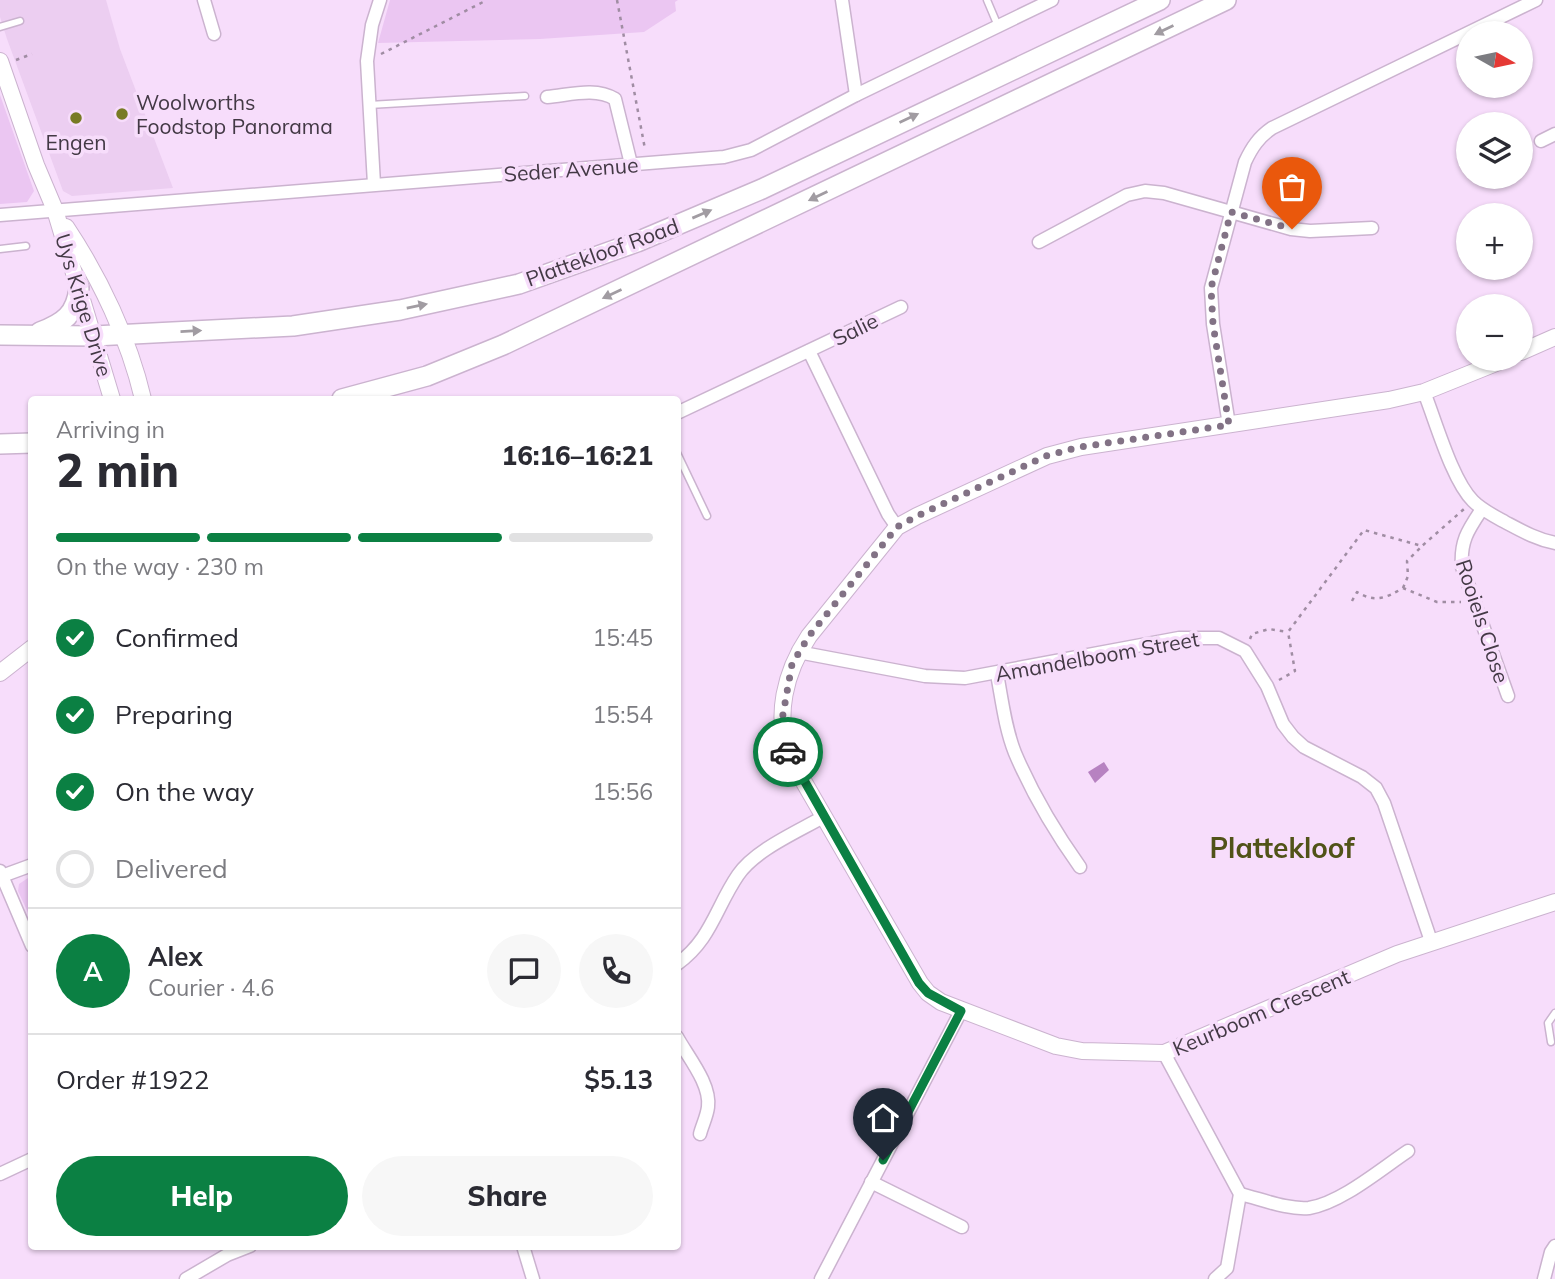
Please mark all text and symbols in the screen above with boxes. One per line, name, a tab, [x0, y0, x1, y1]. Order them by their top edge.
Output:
north arrow	[1456, 21, 1533, 98]
map controls	[1456, 21, 1533, 371]
one-way arrow	[1154, 24, 1174, 35]
place label: Woolworths Foodstop Panorama	[136, 89, 333, 139]
marker: Woolworths Foodstop Panorama	[114, 106, 130, 122]
marker: Engen	[68, 110, 84, 126]
button: layers	[1456, 112, 1533, 189]
one-way arrow	[898, 113, 919, 124]
place label: Engen	[45, 129, 107, 155]
street label: Seder Avenue	[503, 151, 639, 187]
pin	[1262, 157, 1322, 229]
icon: bag	[1273, 168, 1311, 206]
one-way arrow	[808, 190, 828, 202]
button: +	[1456, 203, 1533, 280]
one-way arrow	[692, 209, 713, 220]
street label: Plattekloof Road	[522, 212, 682, 292]
street label: Uys Krige Drive	[50, 230, 118, 380]
one-way arrow	[602, 288, 622, 300]
button: −	[1456, 294, 1533, 371]
one-way arrow	[406, 301, 428, 312]
street label: Salie	[828, 307, 882, 351]
one-way arrow	[180, 326, 202, 337]
text: Arriving in	[56, 415, 165, 444]
text: 16:16–16:21	[502, 439, 653, 472]
text: 2 min	[56, 441, 179, 499]
text: On the way · 230 m	[56, 552, 264, 581]
street label: Rooiels Close	[1451, 556, 1515, 686]
icon: check	[56, 619, 94, 657]
text: Confirmed	[115, 621, 239, 654]
text: 15:45	[593, 623, 653, 652]
street label: Amandelboom Street	[993, 625, 1201, 687]
icon: check	[56, 696, 94, 734]
text: Preparing	[115, 698, 233, 731]
text: 15:54	[593, 700, 653, 729]
courier	[753, 717, 823, 787]
icon: car	[769, 733, 807, 771]
icon: check	[56, 773, 94, 811]
text: On the way	[115, 775, 254, 808]
text: 15:56	[593, 777, 653, 806]
district label: Plattekloof	[1209, 830, 1355, 865]
text: Delivered	[115, 852, 228, 885]
button: chat	[487, 934, 561, 1008]
button: phone	[579, 934, 653, 1008]
text: Alex	[148, 940, 203, 973]
text: A	[83, 955, 103, 988]
street label: Keurboom Crescent	[1169, 963, 1353, 1061]
text: Courier · 4.6	[148, 973, 274, 1002]
text: Order #1922	[56, 1063, 209, 1096]
text: $5.13	[584, 1063, 653, 1096]
pin	[853, 1088, 913, 1160]
icon: home	[864, 1099, 902, 1137]
button: Help	[56, 1156, 348, 1236]
button: Share	[362, 1156, 653, 1236]

